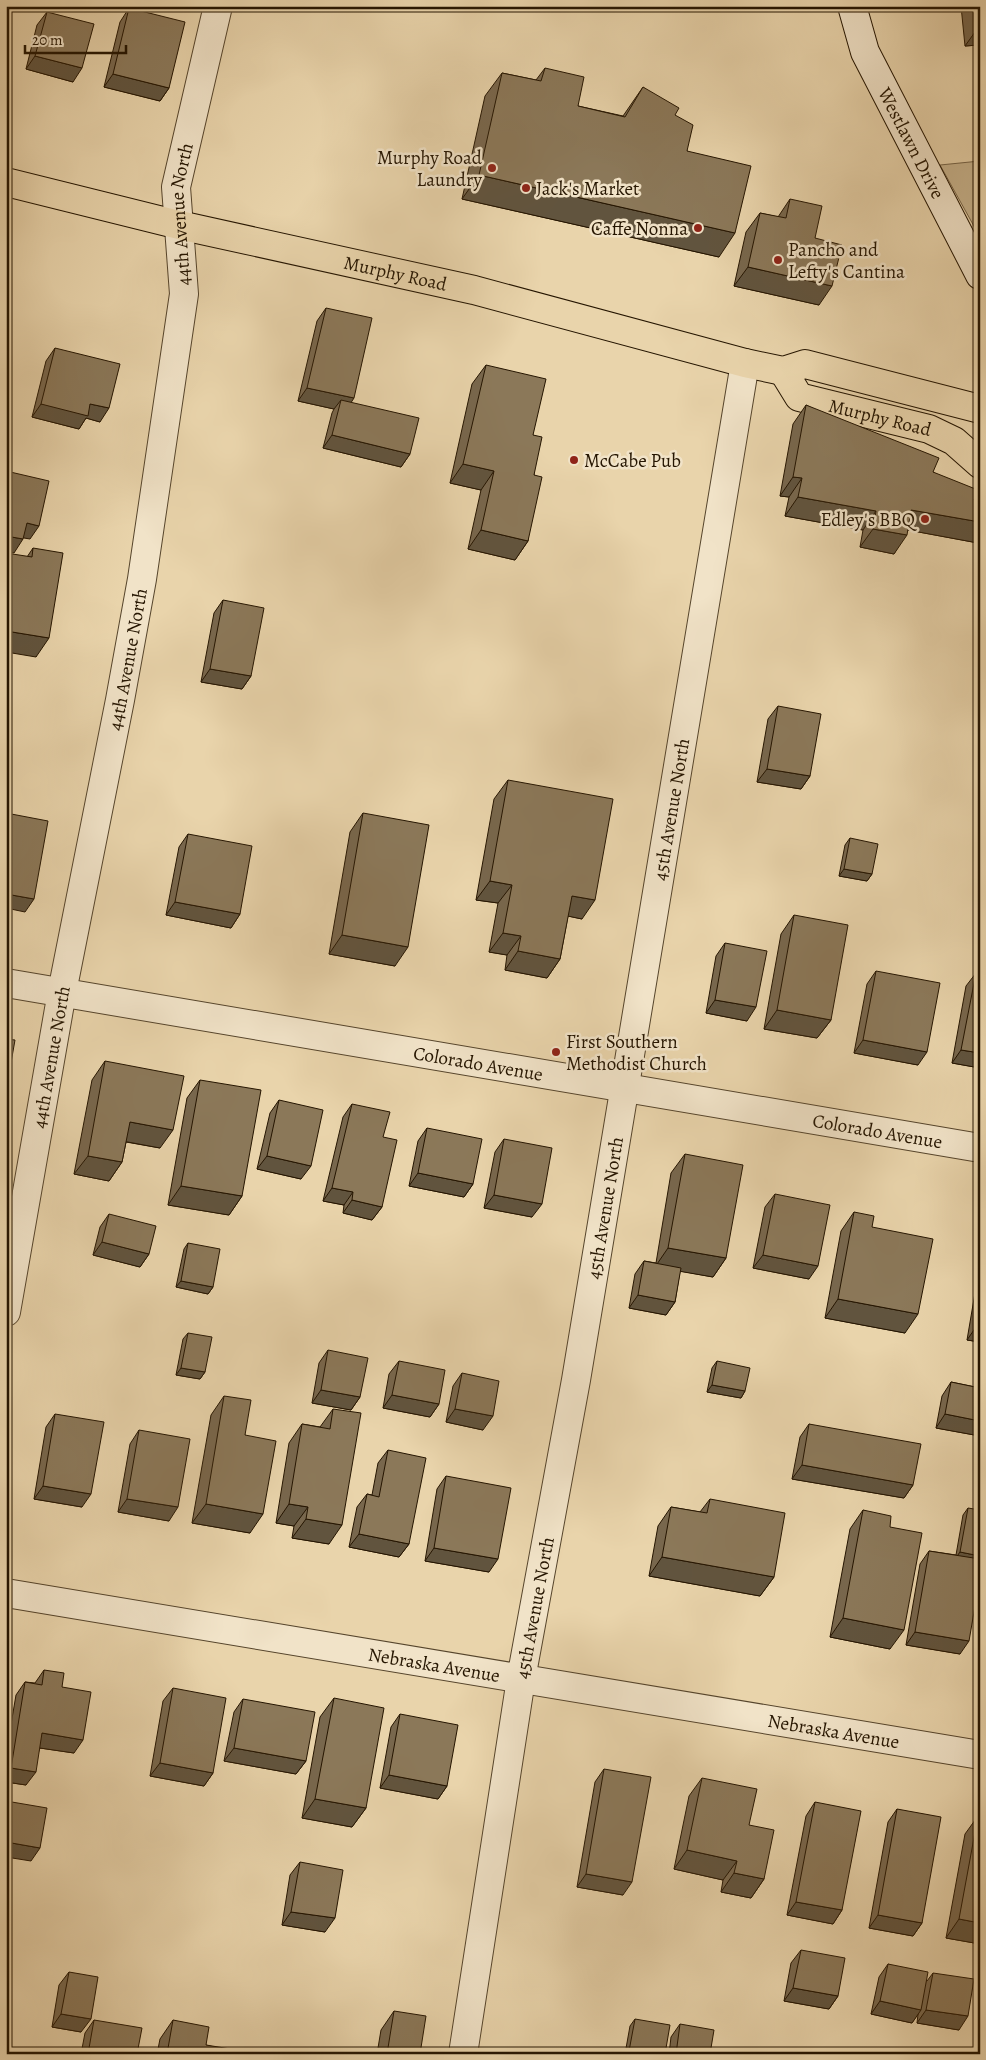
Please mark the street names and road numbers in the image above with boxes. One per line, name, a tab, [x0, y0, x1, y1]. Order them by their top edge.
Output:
street label: Westlawn Drive	[871, 82, 950, 204]
street label: 44th Avenue North	[164, 140, 200, 287]
street label: Murphy Road	[341, 250, 450, 298]
street label: Murphy Road	[826, 393, 935, 443]
street label: 44th Avenue North	[102, 586, 154, 733]
street label: 45th Avenue North	[647, 736, 696, 883]
street label: 44th Avenue North	[26, 984, 77, 1130]
street label: Colorado Avenue	[411, 1040, 545, 1088]
street label: Colorado Avenue	[811, 1108, 944, 1155]
street label: 45th Avenue North	[581, 1135, 630, 1281]
street label: 45th Avenue North	[509, 1535, 561, 1681]
street label: Nebraska Avenue	[366, 1641, 502, 1689]
street label: Nebraska Avenue	[766, 1708, 901, 1755]

